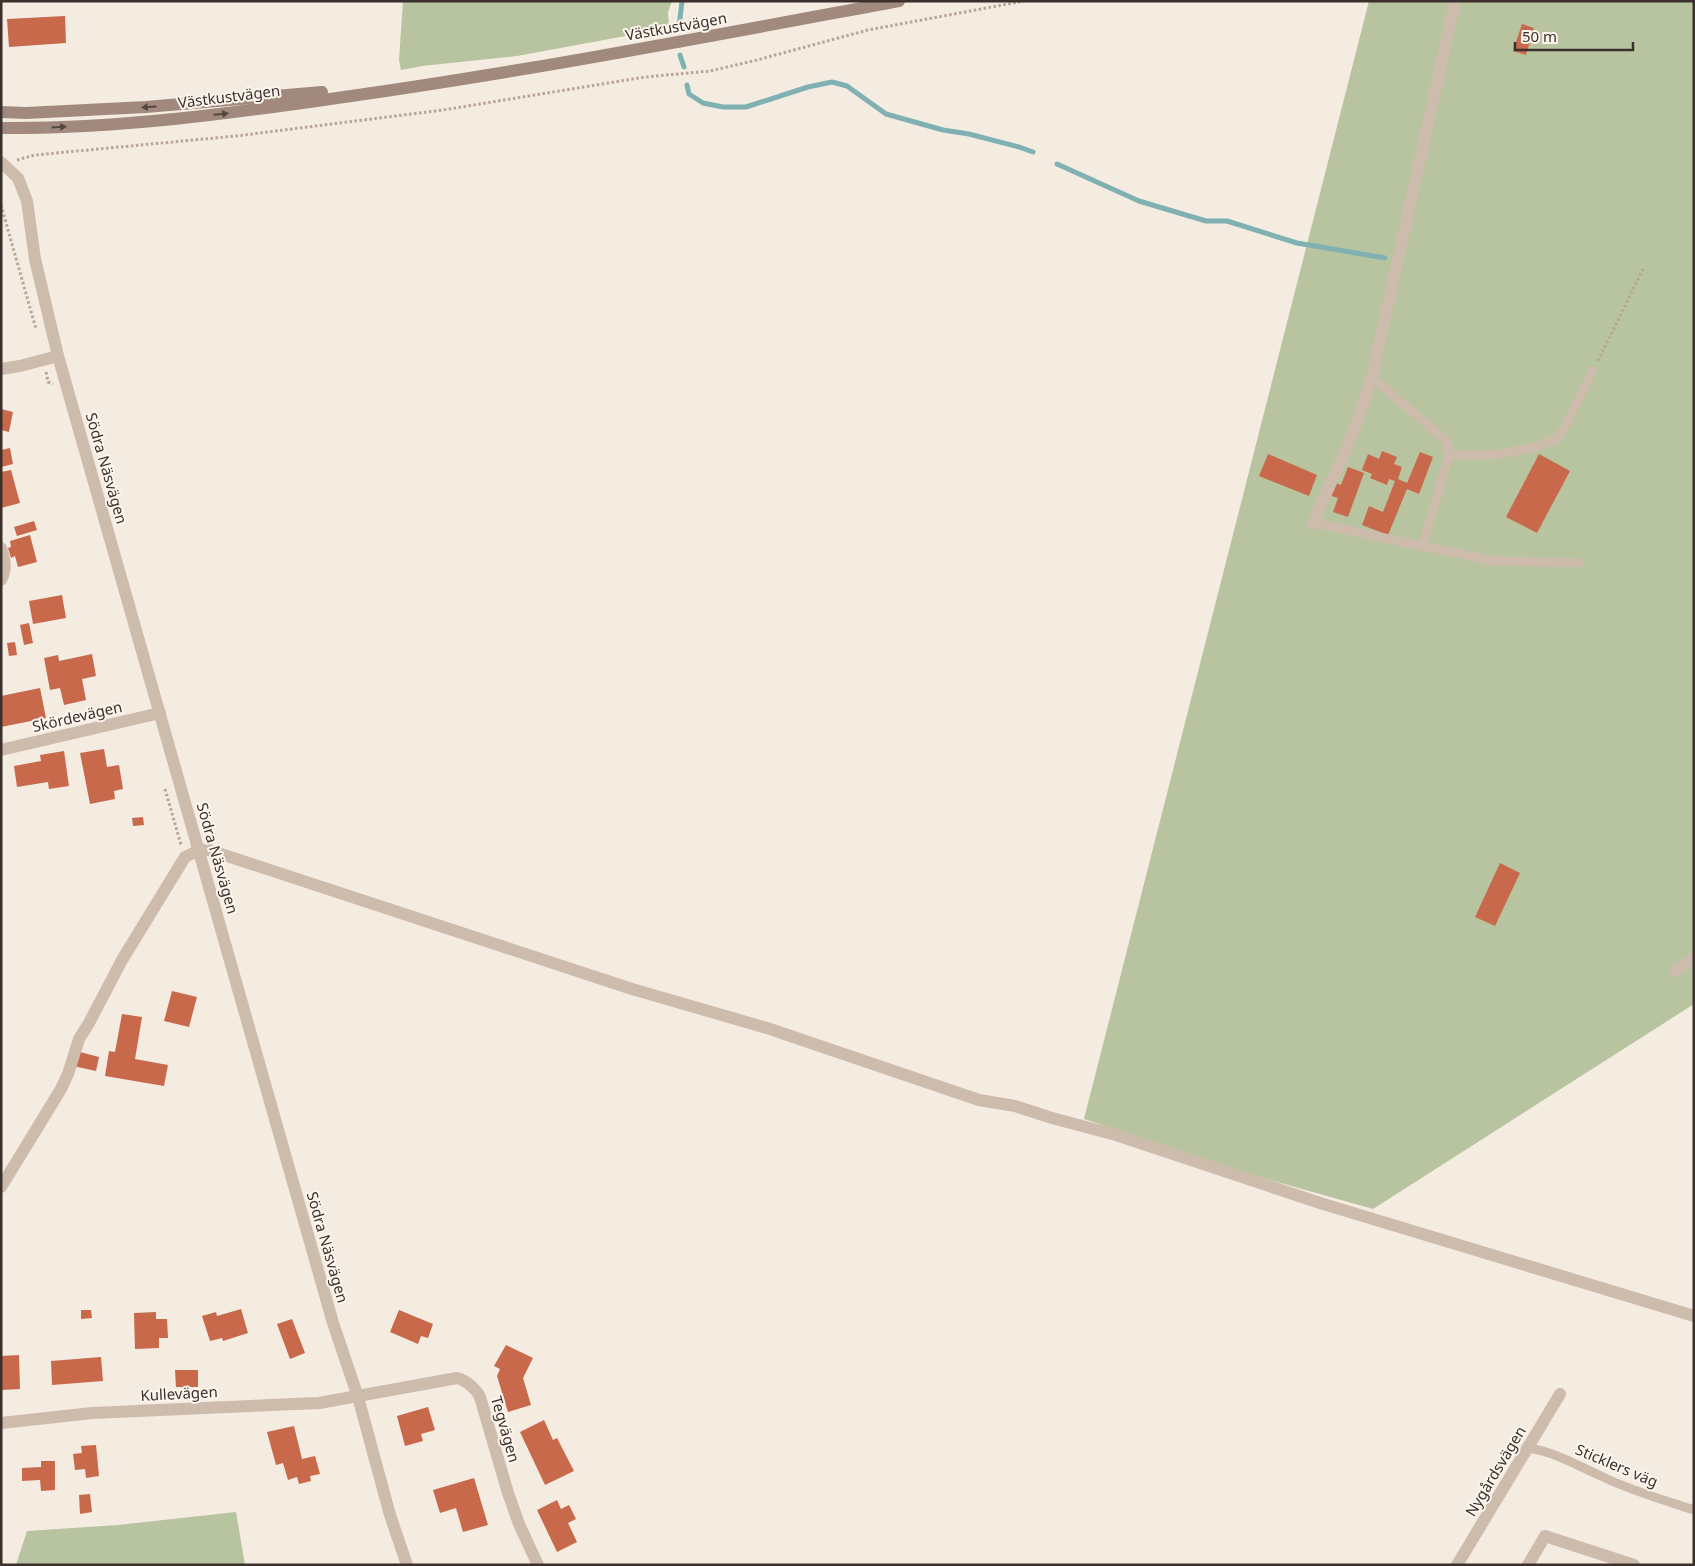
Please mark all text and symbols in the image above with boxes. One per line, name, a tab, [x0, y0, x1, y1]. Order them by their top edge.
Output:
street label: Västkustvägen	[624, 7, 728, 45]
scale bar	[1515, 20, 1632, 52]
text: 50 m	[1522, 26, 1557, 46]
street label: Västkustvägen	[177, 80, 281, 112]
one-way arrow	[140, 103, 156, 111]
one-way arrow	[213, 110, 229, 118]
one-way arrow	[51, 123, 67, 131]
street label: Södra Näsvägen	[82, 410, 132, 526]
street label: Skördevägen	[30, 696, 124, 736]
street label: Södra Näsvägen	[193, 800, 243, 916]
street label: Södra Näsvägen	[303, 1189, 353, 1305]
street label: Kullevägen	[140, 1381, 218, 1405]
street label: Tegvägen	[487, 1394, 525, 1464]
street label: Nygårdsvägen	[1460, 1422, 1530, 1520]
street label: Sticklers väg	[1573, 1439, 1661, 1491]

